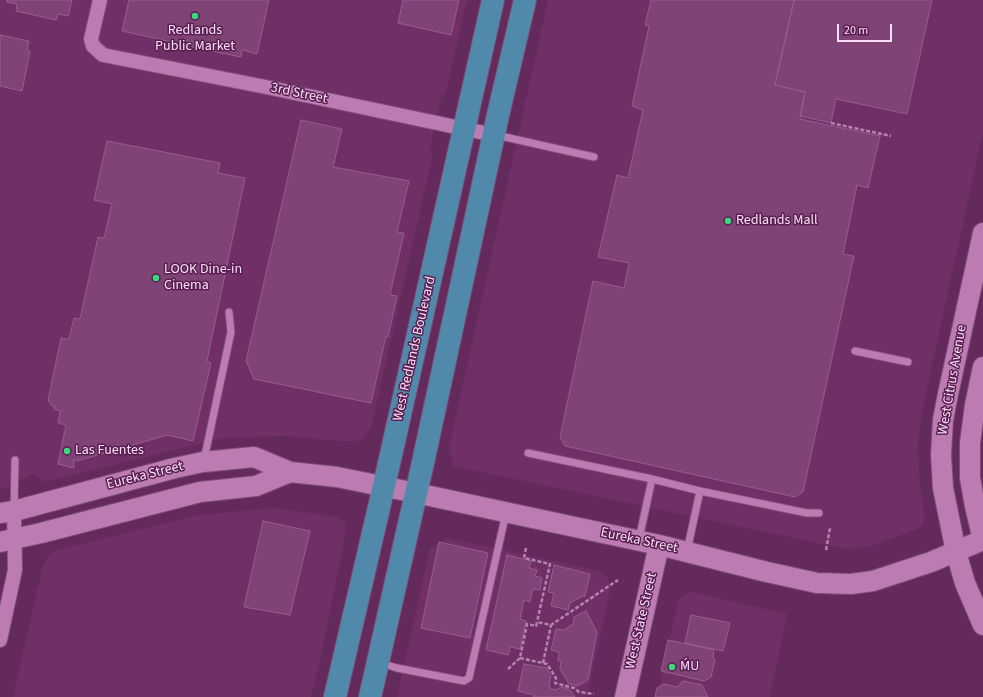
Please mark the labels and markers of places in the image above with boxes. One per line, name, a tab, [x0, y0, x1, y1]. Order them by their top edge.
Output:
marker: Redlands Public Market	[190, 11, 200, 21]
place label: Redlands Public Market	[155, 23, 235, 56]
place label: Redlands Mall	[736, 213, 818, 229]
marker: Redlands Mall	[723, 216, 733, 226]
place label: LOOK Dine-in Cinema	[164, 262, 242, 294]
marker: LOOK Dine-in Cinema	[151, 273, 161, 283]
place label: Las Fuentes	[75, 443, 144, 459]
marker: Las Fuentes	[62, 446, 72, 456]
place label: ḾU	[680, 659, 699, 675]
marker: ḾU	[667, 662, 677, 672]

